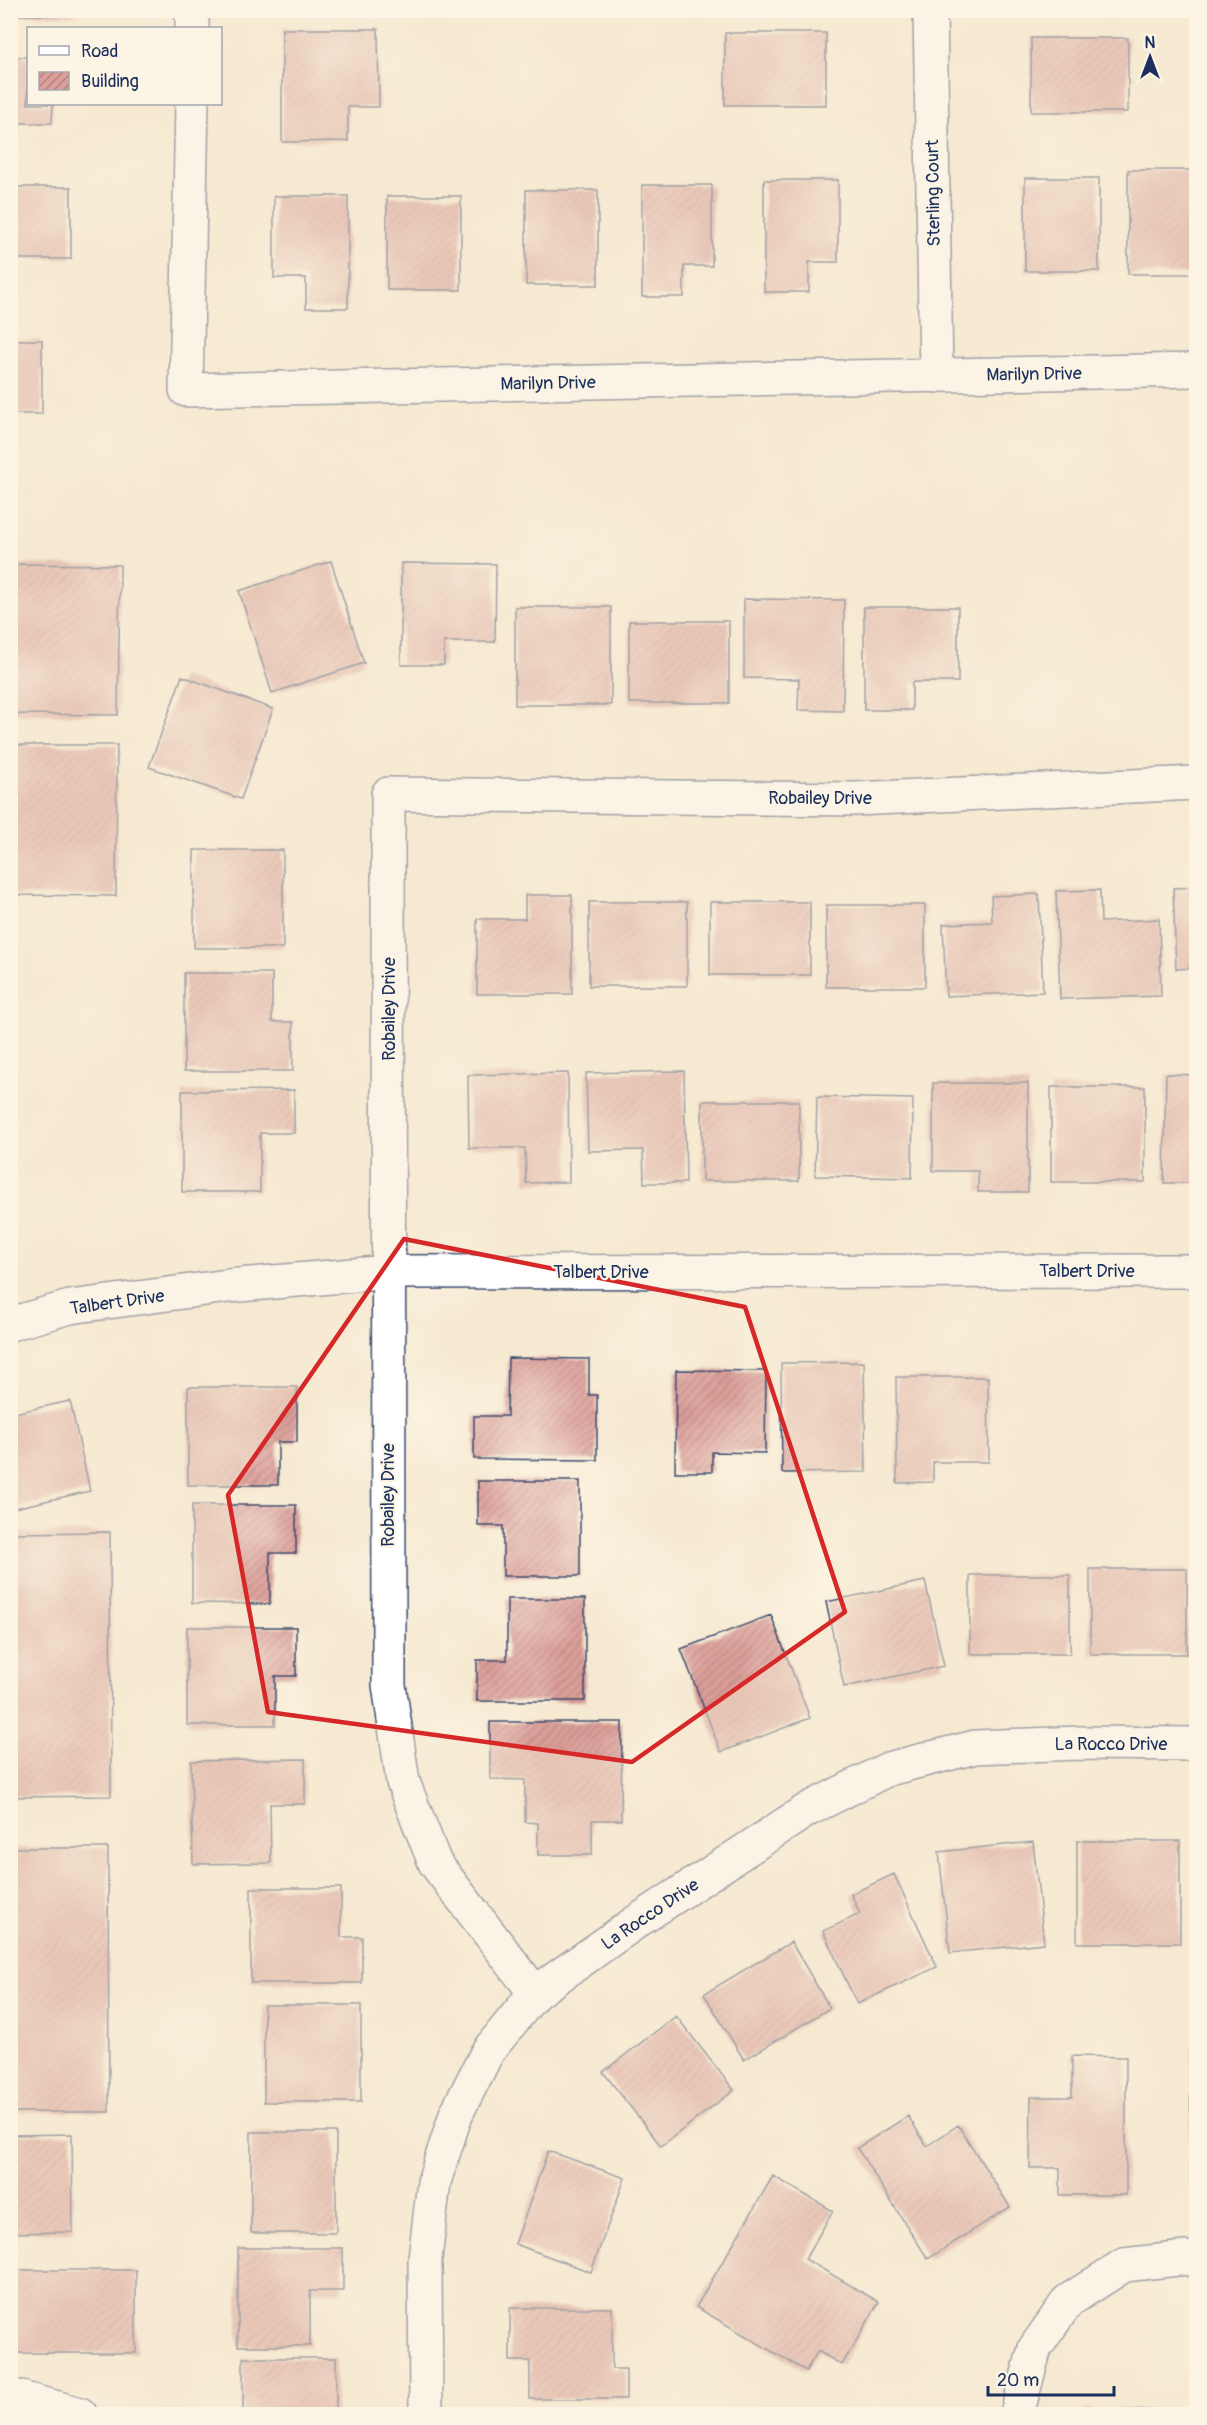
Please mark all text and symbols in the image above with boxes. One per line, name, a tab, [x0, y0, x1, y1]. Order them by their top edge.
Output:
legend	[27, 27, 222, 105]
north arrow	[1120, 27, 1180, 87]
text: N	[1145, 33, 1156, 53]
text: Road	[81, 40, 118, 63]
text: Building	[81, 70, 139, 93]
street label: Sterling Court	[921, 139, 946, 247]
street label: Marilyn Drive	[986, 362, 1082, 387]
street label: Marilyn Drive	[500, 371, 596, 396]
street label: Robailey Drive	[768, 787, 872, 810]
street label: Robailey Drive	[378, 957, 401, 1061]
street label: Talbert Drive	[1039, 1260, 1135, 1283]
street label: Talbert Drive	[553, 1261, 649, 1284]
street label: Talbert Drive	[68, 1284, 166, 1321]
street label: Robailey Drive	[377, 1443, 400, 1547]
street label: La Rocco Drive	[1055, 1733, 1168, 1756]
street label: La Rocco Drive	[597, 1873, 704, 1955]
scale bar	[988, 2359, 1114, 2397]
text: 20 m	[997, 2369, 1039, 2392]

